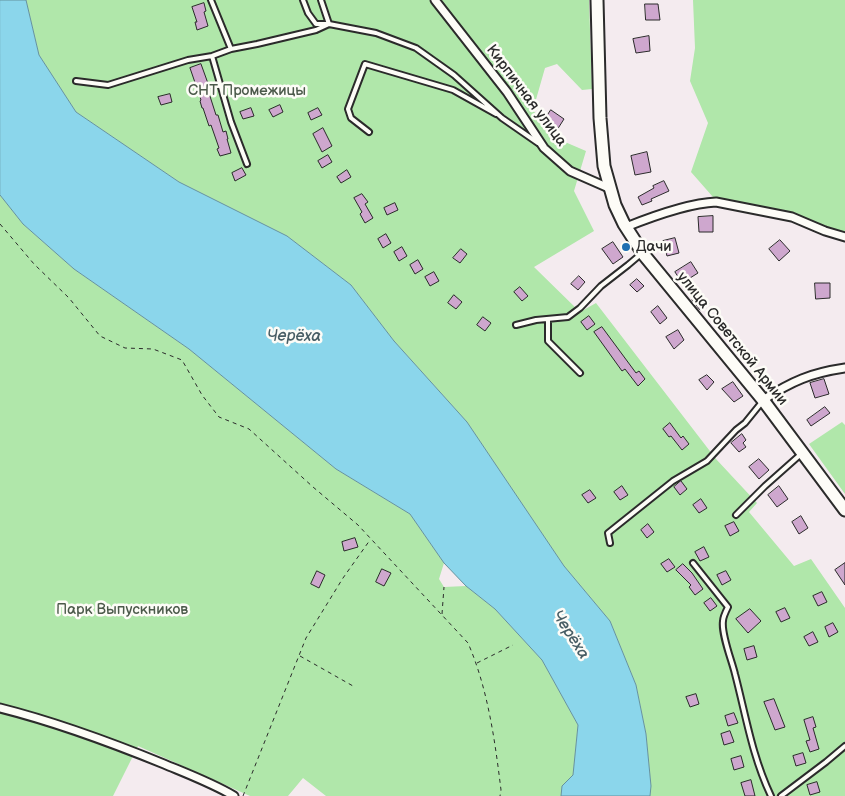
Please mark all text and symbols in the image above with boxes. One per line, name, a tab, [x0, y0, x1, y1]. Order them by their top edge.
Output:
street label: Кирпичная улица	[482, 42, 570, 150]
park label: СНТ Промежицы	[188, 82, 306, 100]
place label: Дачи	[636, 238, 672, 256]
marker: Дачи	[620, 241, 632, 253]
street label: улица Советской Армии	[673, 269, 791, 409]
water label: Черёха	[267, 327, 321, 347]
park label: Парк Выпускников	[56, 601, 188, 619]
water label: Черёха	[547, 607, 593, 663]

